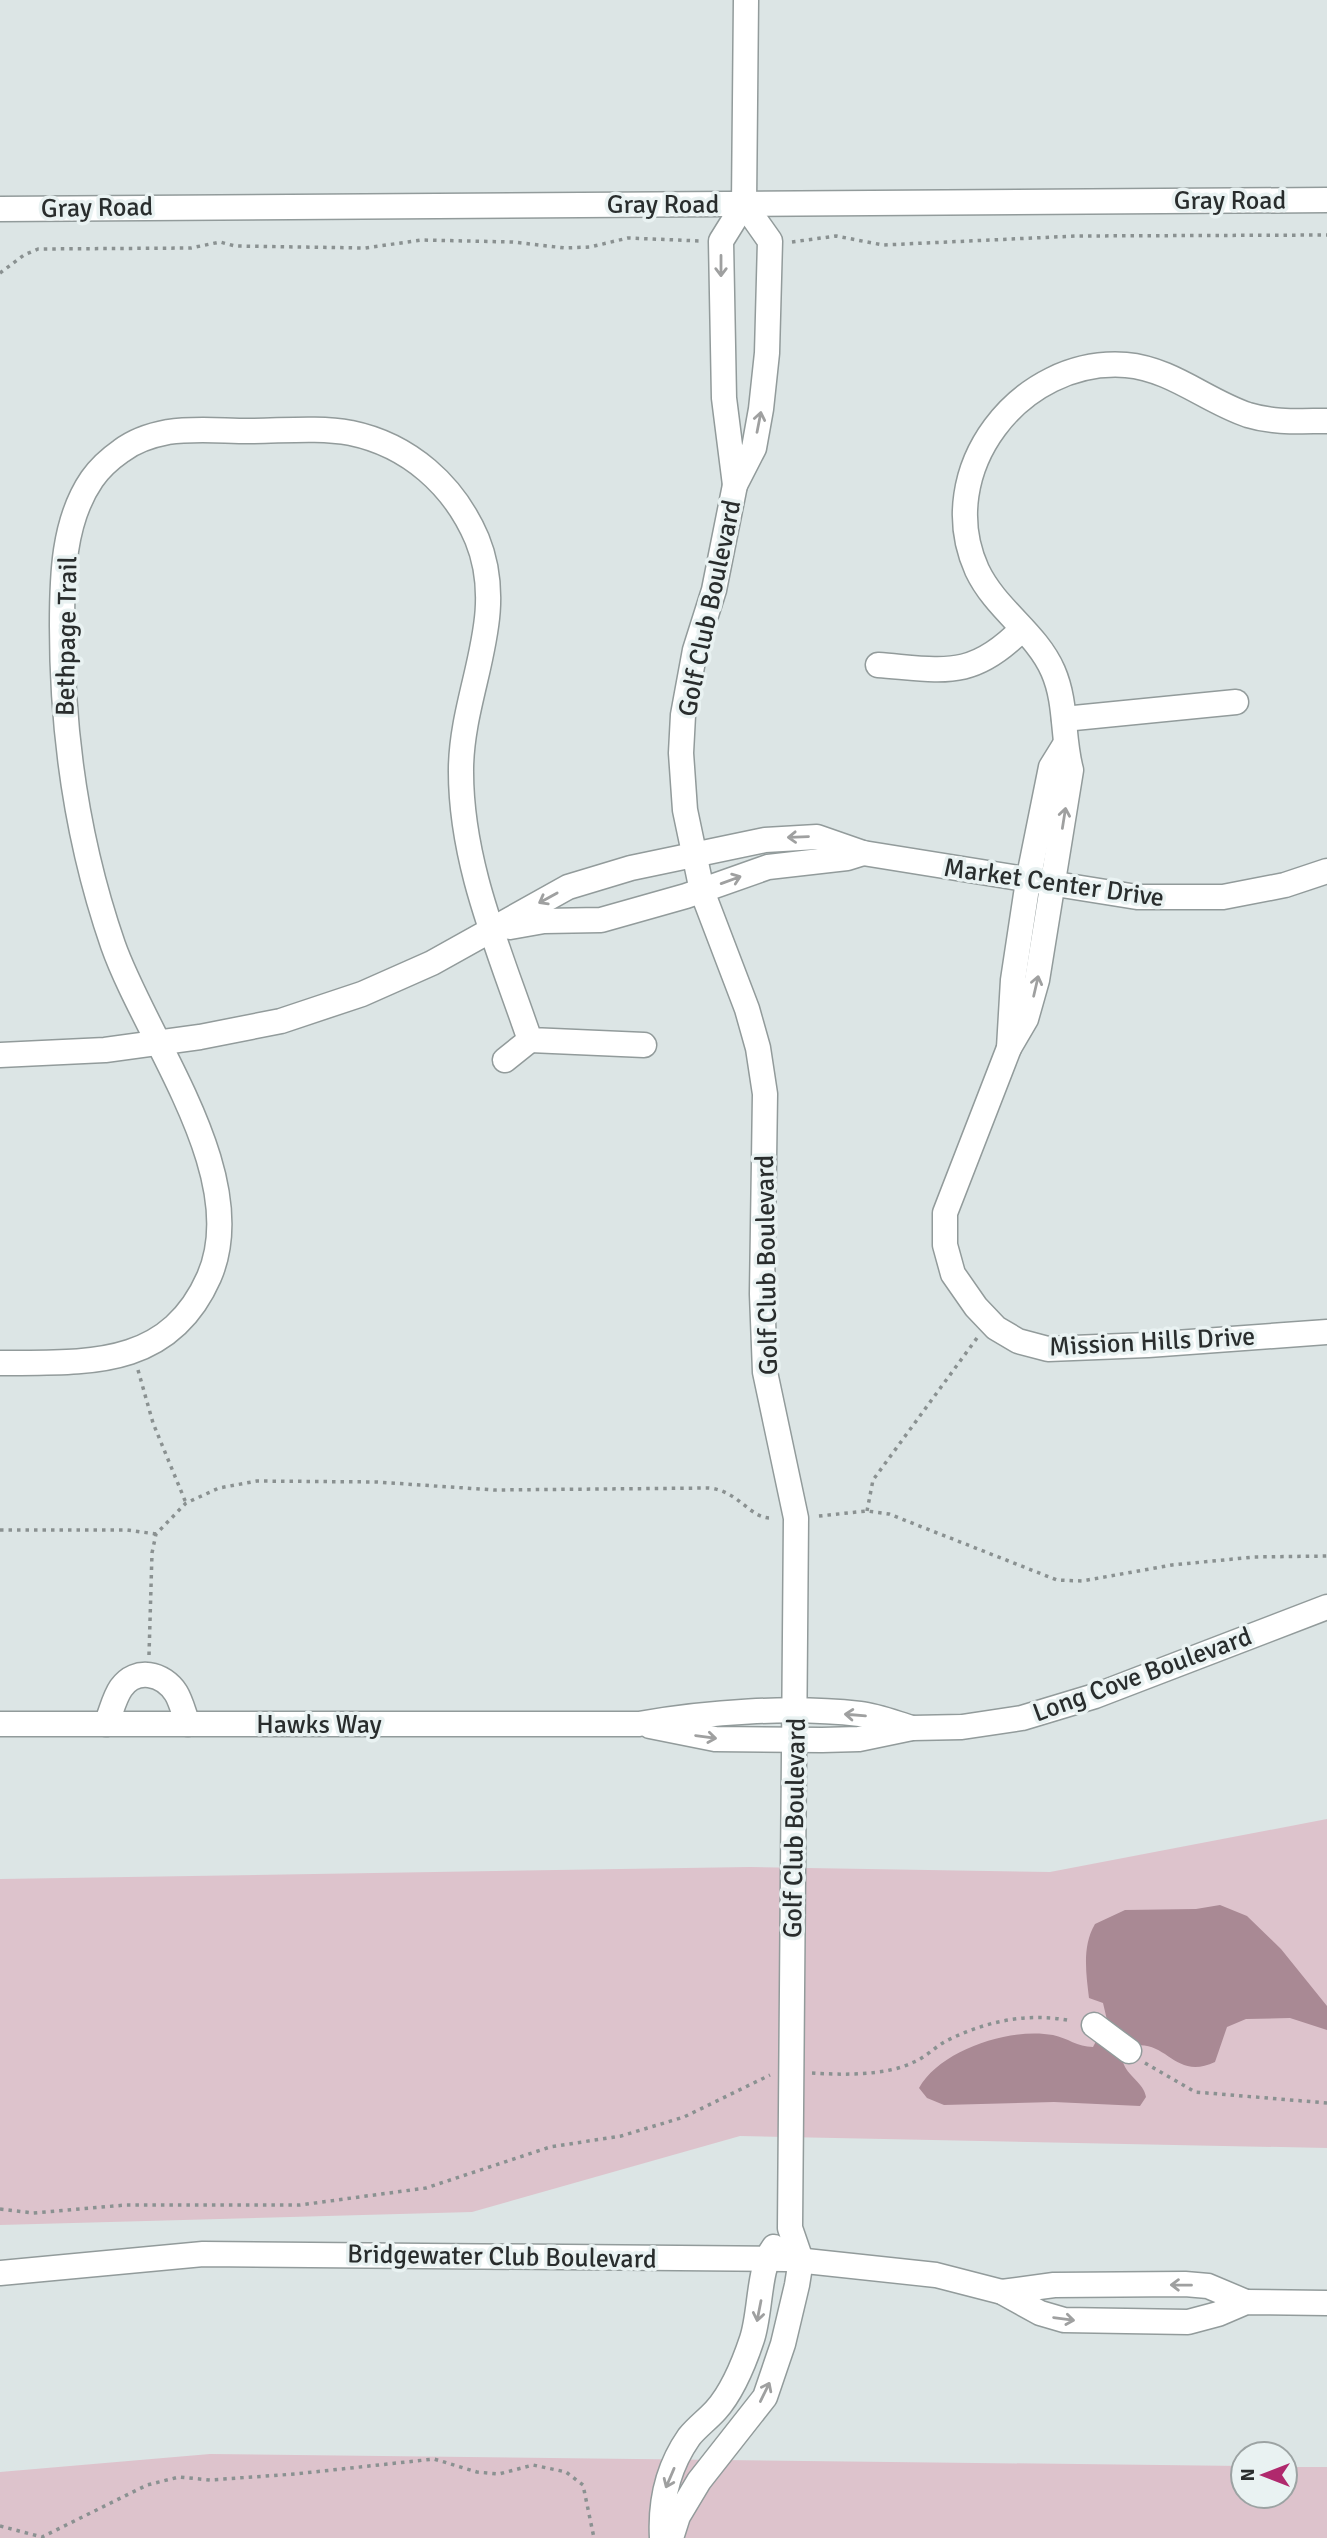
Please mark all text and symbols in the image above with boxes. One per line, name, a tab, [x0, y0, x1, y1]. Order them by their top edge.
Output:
street label: Gray Road	[1174, 185, 1286, 217]
street label: Gray Road	[607, 189, 719, 221]
street label: Gray Road	[41, 191, 154, 225]
one-way arrow	[714, 254, 728, 277]
one-way arrow	[752, 411, 766, 434]
street label: Golf Club Boulevard	[671, 497, 749, 719]
street label: Bethpage Trail	[50, 556, 84, 716]
one-way arrow	[1058, 807, 1071, 830]
one-way arrow	[787, 831, 810, 844]
street label: Market Center Drive	[942, 852, 1166, 914]
one-way arrow	[719, 873, 741, 886]
one-way arrow	[538, 892, 559, 905]
one-way arrow	[1030, 975, 1043, 997]
street label: Golf Club Boulevard	[749, 1154, 785, 1375]
street label: Mission Hills Drive	[1048, 1321, 1256, 1363]
street label: Long Cove Boulevard	[1028, 1620, 1256, 1729]
one-way arrow	[844, 1708, 866, 1721]
street label: Hawks Way	[256, 1709, 382, 1741]
street label: Golf Club Boulevard	[777, 1718, 813, 1939]
one-way arrow	[694, 1731, 716, 1744]
street label: Bridgewater Club Boulevard	[347, 2238, 657, 2276]
one-way arrow	[1170, 2278, 1193, 2291]
one-way arrow	[752, 2299, 766, 2322]
one-way arrow	[1052, 2312, 1075, 2325]
one-way arrow	[759, 2382, 772, 2403]
north arrow	[1229, 2440, 1299, 2510]
one-way arrow	[663, 2466, 676, 2488]
text: N	[1236, 2468, 1260, 2482]

